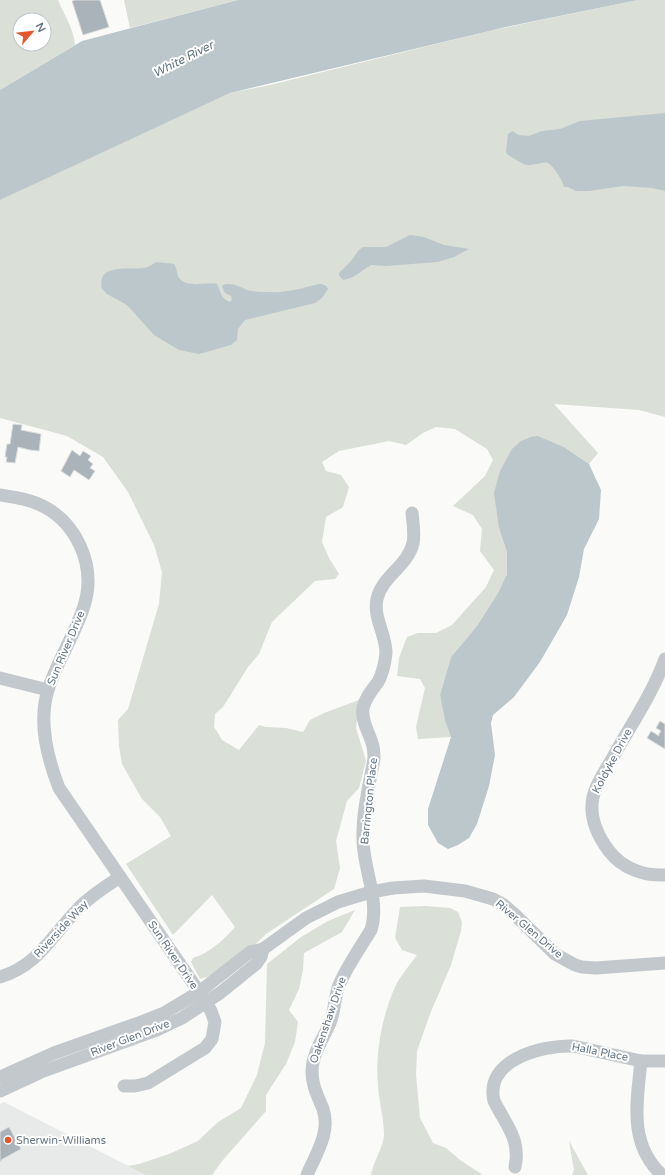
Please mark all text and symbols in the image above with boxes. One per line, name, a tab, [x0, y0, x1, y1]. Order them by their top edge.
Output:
north arrow	[12, 12, 52, 52]
text: N	[33, 21, 48, 34]
water label: White River	[150, 37, 217, 80]
street label: Sun River Drive	[44, 609, 88, 687]
street label: Koldyke Drive	[589, 726, 635, 796]
street label: Barrington Place	[358, 757, 380, 845]
street label: River Glen Drive	[493, 897, 565, 961]
street label: Riverside Way	[31, 898, 91, 960]
street label: Sun River Drive	[145, 918, 201, 992]
street label: Oakenshaw Drive	[307, 975, 349, 1065]
street label: River Glen Drive	[89, 1017, 171, 1059]
street label: Halla Place	[571, 1040, 629, 1064]
place label: Sherwin-Williams	[16, 1134, 106, 1147]
marker: Sherwin-Williams	[3, 1135, 13, 1145]

